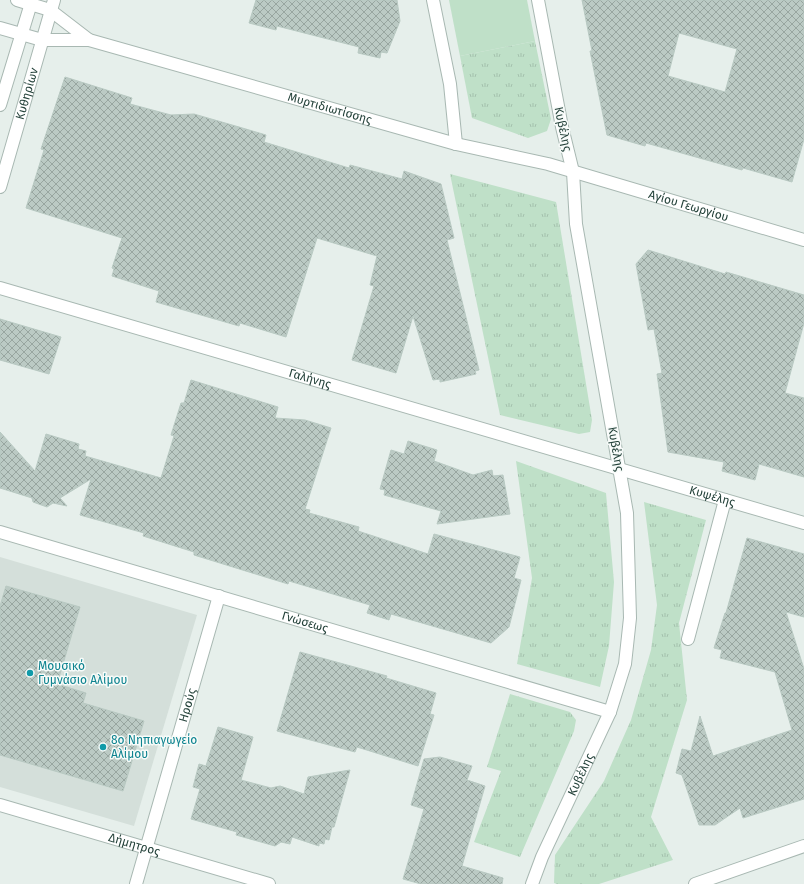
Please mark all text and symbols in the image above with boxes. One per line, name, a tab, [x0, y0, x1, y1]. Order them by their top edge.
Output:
street label: Κυθηρίων	[13, 66, 41, 121]
street label: Μυρτιδιωτίσσης	[286, 90, 374, 127]
street label: Κυβέλης	[551, 105, 575, 153]
street label: Αγίου Γεωργίου	[647, 187, 730, 224]
street label: Γαλήνης	[287, 366, 333, 392]
street label: Κυβέλης	[605, 425, 627, 473]
street label: Κυψέλης	[688, 483, 737, 510]
street label: Γνώσεως	[280, 609, 330, 636]
place label: Μουσικό Γυμνάσιο Αλίμου	[38, 659, 127, 687]
marker: Μουσικό Γυμνάσιο Αλίμου	[25, 668, 35, 678]
street label: Ηρούς	[176, 686, 199, 724]
place label: 8ο Νηπιαγωγείο Αλίμου	[111, 733, 197, 761]
marker: 8ο Νηπιαγωγείο Αλίμου	[98, 742, 108, 752]
street label: Κυβέλης	[565, 751, 597, 798]
street label: Δήμητρος	[107, 830, 162, 859]

